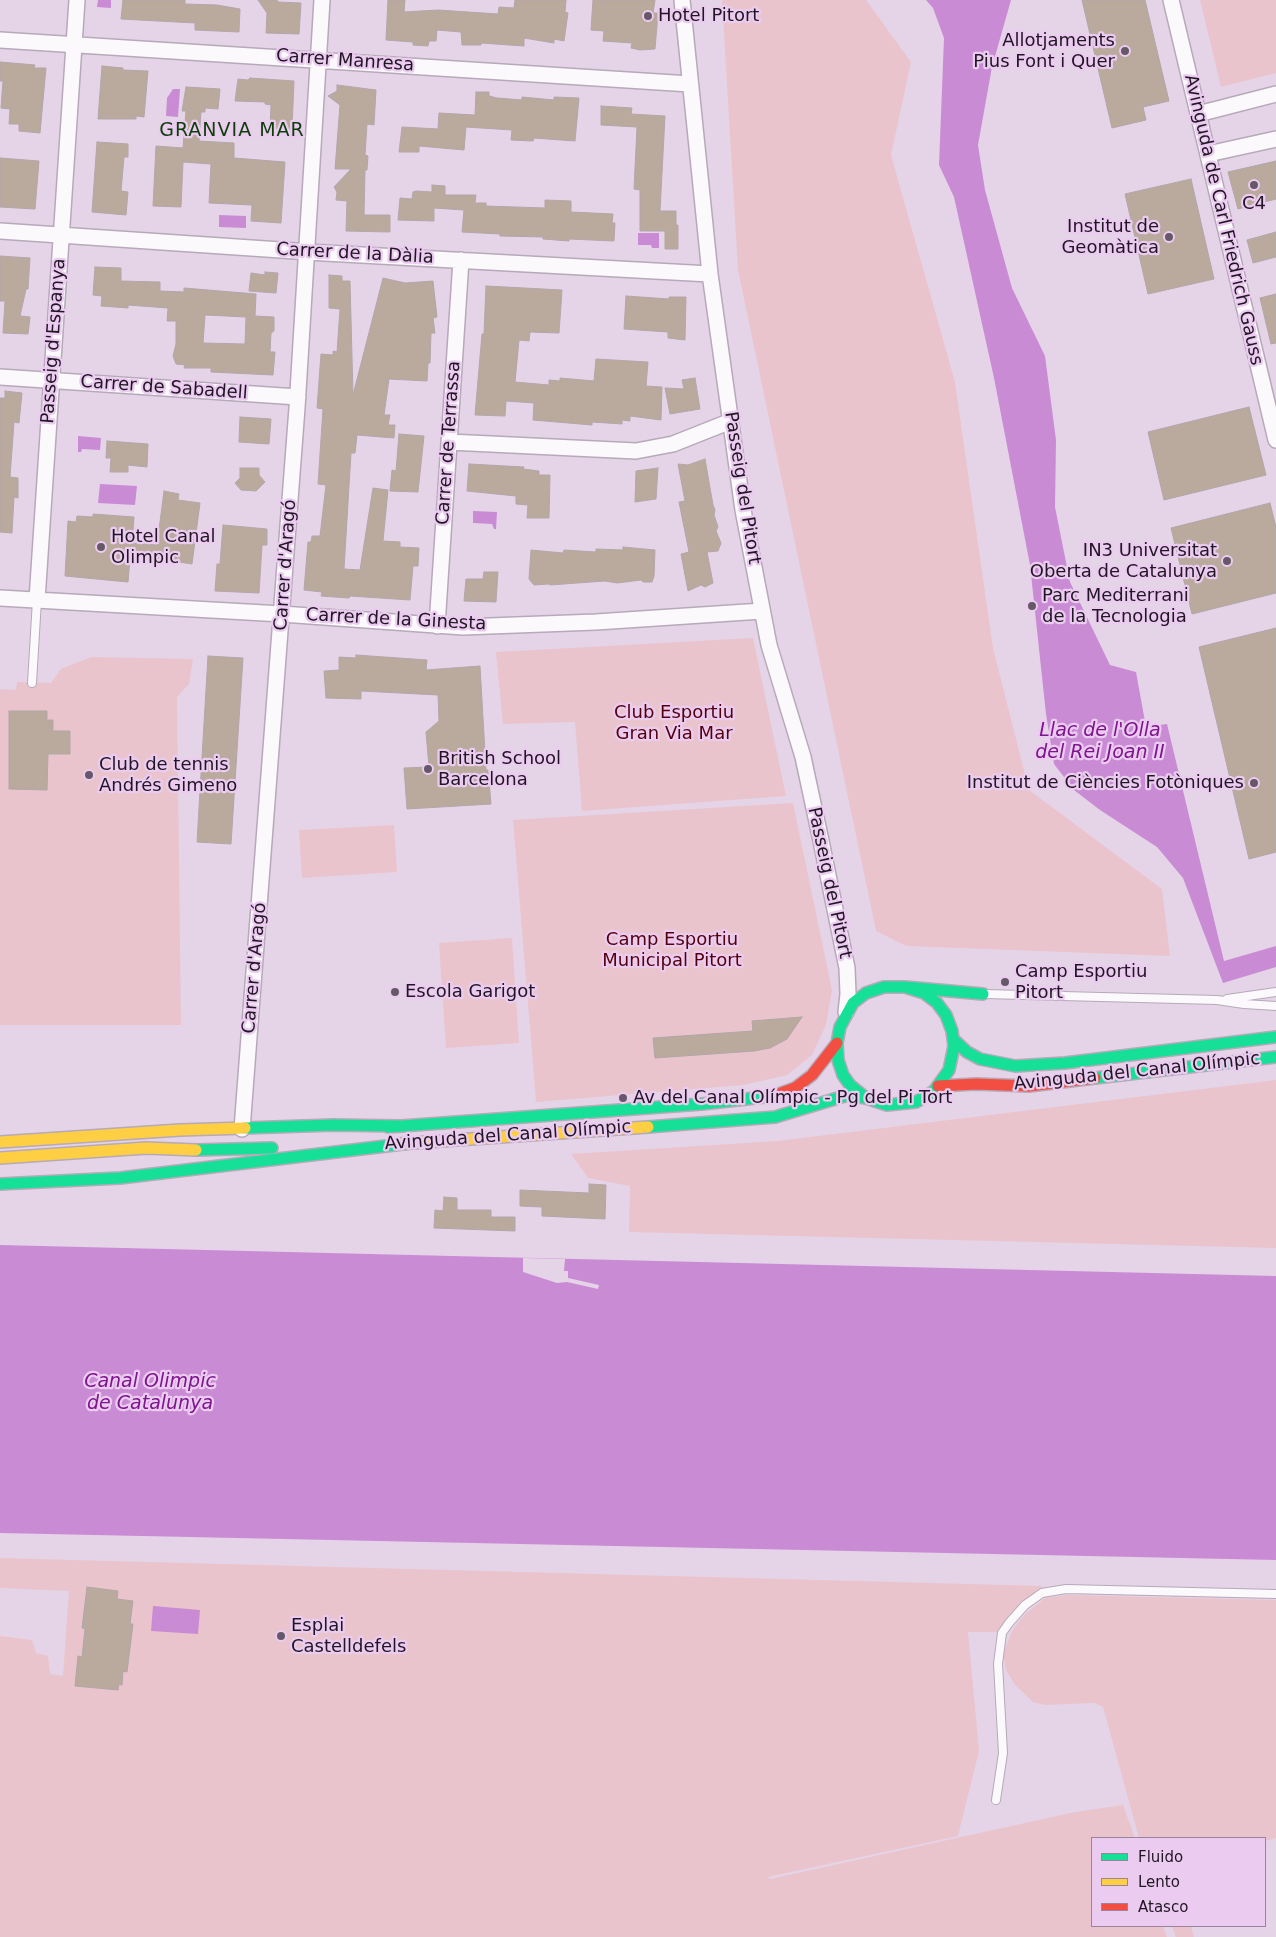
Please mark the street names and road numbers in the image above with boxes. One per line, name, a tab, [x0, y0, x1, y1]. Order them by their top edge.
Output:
street label: Carrer Manresa	[275, 45, 415, 77]
street label: Avinguda de Carl Friedrich Gauss	[1179, 72, 1267, 368]
street label: Carrer de la Dàlia	[276, 239, 434, 269]
street label: Passeig d'Espanya	[37, 258, 71, 424]
street label: Carrer de Terrassa	[432, 360, 466, 526]
street label: Carrer de Sabadell	[80, 371, 248, 405]
street label: Passeig del Pitort	[719, 410, 765, 566]
street label: Carrer d'Aragó	[271, 499, 301, 631]
street label: Carrer de la Ginesta	[305, 604, 487, 636]
street label: Passeig del Pitort	[802, 805, 856, 961]
street label: Carrer d'Aragó	[239, 902, 271, 1034]
street label: Avinguda del Canal Olímpic	[1013, 1048, 1261, 1096]
street label: Avinguda del Canal Olímpic	[384, 1117, 632, 1155]

